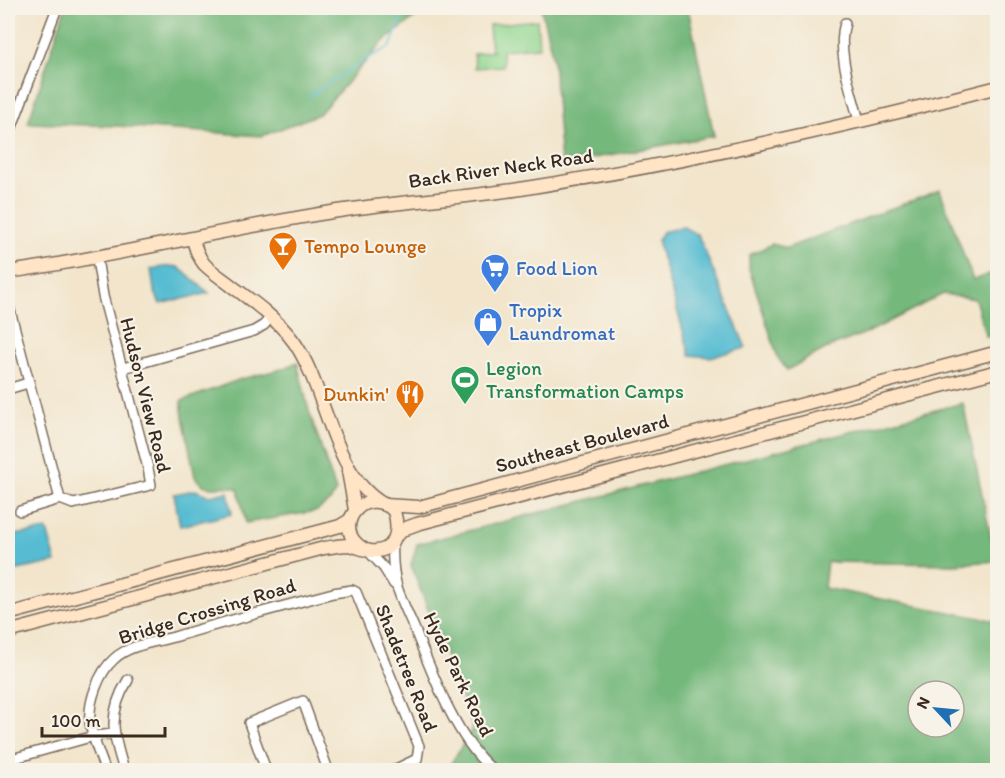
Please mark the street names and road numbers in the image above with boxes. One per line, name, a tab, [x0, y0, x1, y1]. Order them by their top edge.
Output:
street label: Back River Neck Road	[407, 143, 595, 193]
street label: Hudson View Road	[115, 315, 177, 475]
street label: Southeast Boulevard	[493, 408, 672, 478]
street label: Bridge Crossing Road	[115, 573, 299, 649]
street label: Shadetree Road	[371, 601, 443, 735]
street label: Hyde Park Road	[418, 608, 500, 740]

